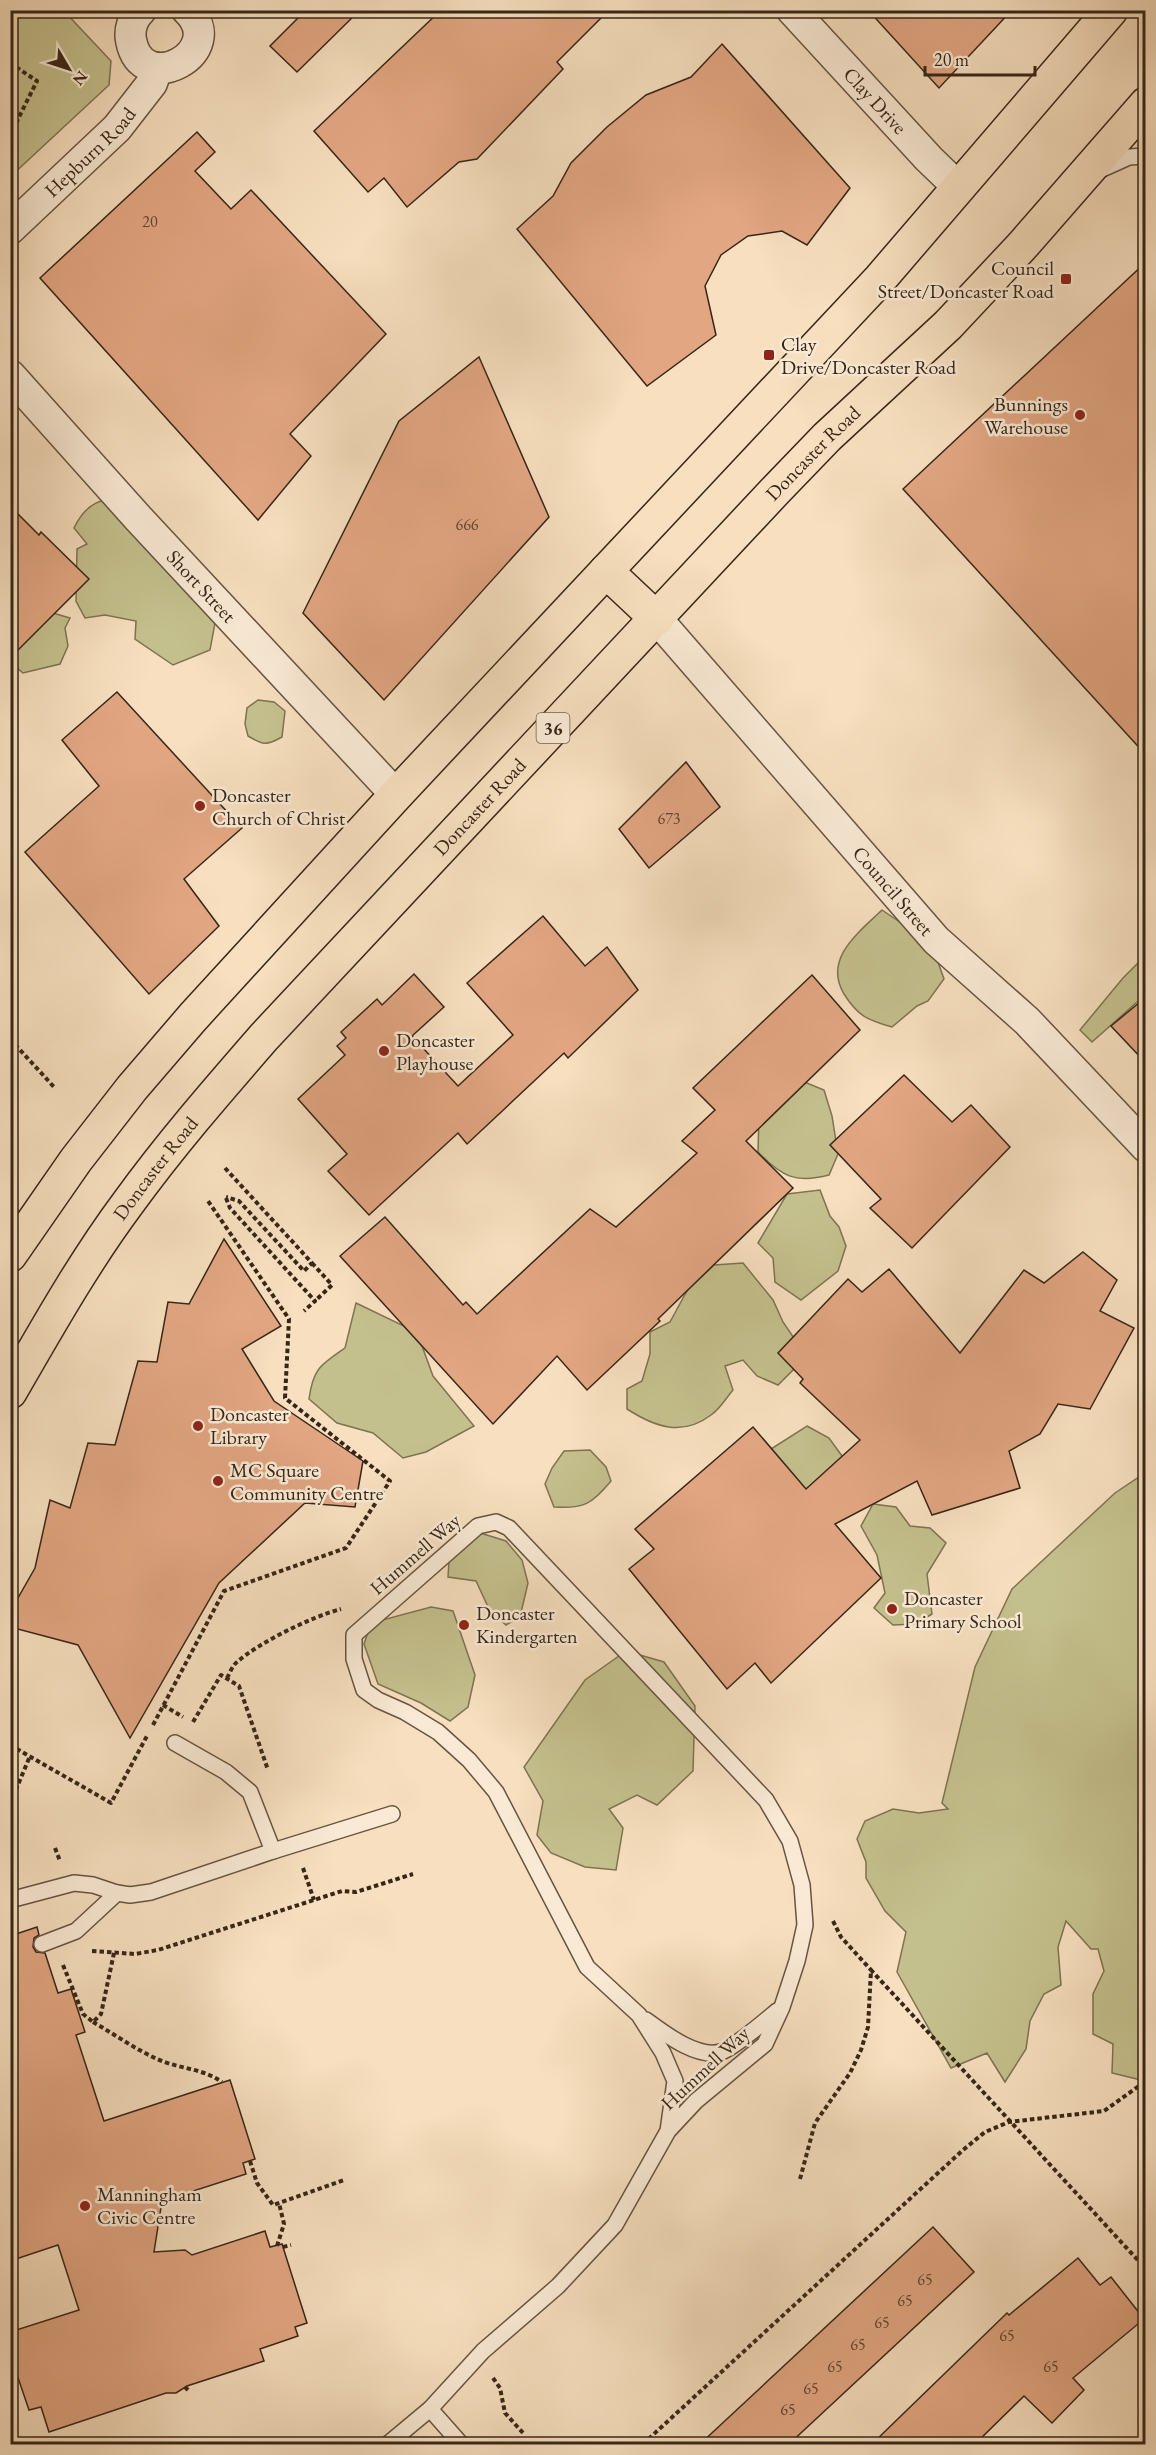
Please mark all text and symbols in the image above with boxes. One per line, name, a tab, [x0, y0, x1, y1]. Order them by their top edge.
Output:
north arrow	[39, 39, 99, 99]
scale bar	[925, 39, 1034, 77]
text: 20 m	[934, 48, 969, 71]
street label: Clay Drive	[838, 61, 913, 140]
text: N	[68, 66, 93, 90]
street label: Hepburn Road	[39, 101, 142, 203]
house number: 20	[142, 211, 158, 232]
place label: Council Street/Doncaster Road	[878, 255, 1055, 304]
marker: Council Street/Doncaster Road	[1059, 272, 1073, 286]
place label: Clay Drive/Doncaster Road	[781, 331, 957, 380]
marker: Clay Drive/Doncaster Road	[762, 348, 776, 362]
place label: Bunnings Warehouse	[984, 391, 1068, 440]
street label: Doncaster Road	[760, 399, 866, 506]
marker: Bunnings Warehouse	[1073, 408, 1087, 422]
house number: 666	[455, 514, 479, 535]
street label: Short Street	[161, 544, 242, 629]
road number: 36	[536, 713, 570, 743]
street label: Doncaster Road	[427, 752, 532, 861]
place label: Doncaster Church of Christ	[212, 782, 346, 831]
marker: Doncaster Church of Christ	[193, 799, 207, 813]
house number: 673	[657, 808, 681, 829]
street label: Council Street	[847, 840, 940, 942]
place label: Doncaster Playhouse	[396, 1027, 475, 1076]
marker: Doncaster Playhouse	[377, 1044, 391, 1058]
street label: Doncaster Road	[107, 1110, 204, 1225]
place label: Doncaster Library	[210, 1401, 289, 1450]
marker: Doncaster Library	[191, 1419, 205, 1433]
place label: MC Square Community Centre	[230, 1457, 384, 1506]
marker: MC Square Community Centre	[211, 1474, 225, 1488]
street label: Hummell Way	[364, 1507, 466, 1601]
place label: Doncaster Primary School	[904, 1585, 1022, 1634]
place label: Doncaster Kindergarten	[476, 1600, 578, 1649]
marker: Doncaster Primary School	[885, 1602, 899, 1616]
marker: Doncaster Kindergarten	[457, 1618, 471, 1632]
street label: Hummell Way	[655, 2020, 755, 2116]
place label: Manningham Civic Centre	[97, 2181, 202, 2230]
marker: Manningham Civic Centre	[78, 2199, 92, 2213]
house number: 65	[917, 2269, 933, 2290]
house number: 65	[897, 2290, 913, 2311]
house number: 65	[874, 2312, 890, 2333]
house number: 65	[999, 2325, 1015, 2346]
house number: 65	[850, 2334, 866, 2355]
house number: 65	[827, 2356, 843, 2377]
house number: 65	[1043, 2356, 1059, 2377]
house number: 65	[803, 2378, 819, 2399]
house number: 65	[780, 2399, 796, 2420]

